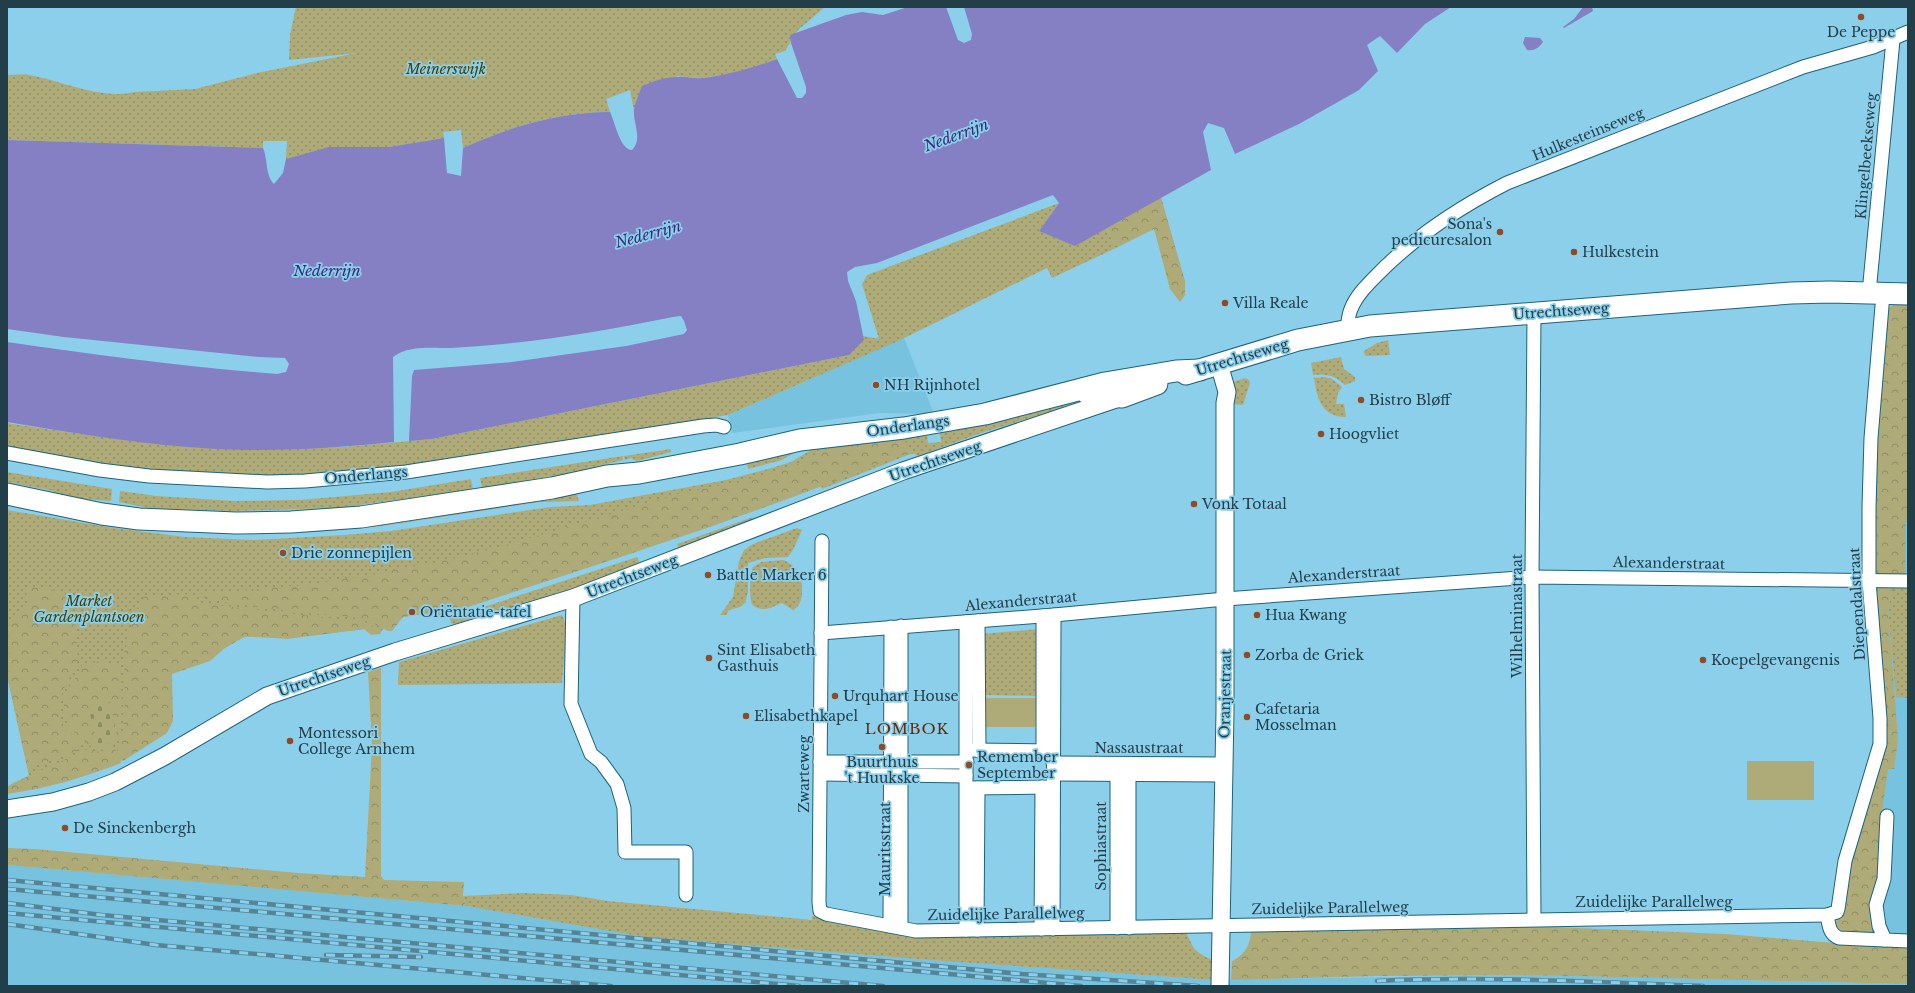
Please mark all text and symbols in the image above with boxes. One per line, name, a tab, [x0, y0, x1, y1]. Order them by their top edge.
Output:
marker: De Peppe	[1856, 12, 1866, 22]
place label: De Peppe	[1827, 23, 1895, 41]
park label: Meinerswijk	[405, 60, 486, 78]
street label: Klingelbeekseweg	[1852, 91, 1881, 220]
street label: Hulkesteinseweg	[1529, 103, 1647, 165]
water label: Nederrijn	[920, 115, 991, 156]
place label: Sona's pedicuresalon	[1391, 215, 1492, 249]
water label: Nederrijn	[612, 216, 683, 252]
marker: Sona's pedicuresalon	[1495, 227, 1505, 237]
place label: Hulkestein	[1582, 243, 1659, 261]
marker: Hulkestein	[1569, 247, 1579, 257]
water label: Nederrijn	[292, 261, 361, 280]
place label: Villa Reale	[1232, 294, 1309, 312]
marker: Villa Reale	[1220, 298, 1230, 308]
street label: Utrechtseweg	[1512, 299, 1610, 323]
street label: Utrechtseweg	[1193, 334, 1291, 380]
place label: NH Rijnhotel	[884, 376, 980, 394]
marker: NH Rijnhotel	[871, 380, 881, 390]
place label: Bistro Bløff	[1369, 391, 1452, 409]
marker: Bistro Bløff	[1356, 395, 1366, 405]
street label: Onderlangs	[865, 411, 951, 441]
place label: Hoogvliet	[1329, 425, 1400, 443]
marker: Hoogvliet	[1316, 429, 1326, 439]
street label: Utrechtseweg	[887, 437, 984, 485]
street label: Onderlangs	[324, 462, 408, 488]
place label: Vonk Totaal	[1201, 495, 1287, 513]
marker: Vonk Totaal	[1189, 499, 1199, 509]
place label: Drie zonnepijlen	[291, 544, 412, 562]
street label: Diependalstraat	[1845, 546, 1869, 661]
marker: Drie zonnepijlen	[278, 548, 288, 558]
street label: Utrechtseweg	[584, 550, 681, 602]
street label: Wilhelminastraat	[1508, 553, 1526, 679]
street label: Alexanderstraat	[1612, 553, 1726, 573]
street label: Alexanderstraat	[1286, 561, 1401, 587]
place label: Battle Marker 6	[716, 566, 827, 584]
marker: Battle Marker 6	[703, 570, 713, 580]
street label: Alexanderstraat	[963, 587, 1079, 615]
park label: Market Gardenplantsoen	[34, 592, 145, 626]
place label: Oriëntatie-tafel	[420, 603, 532, 621]
place label: Hua Kwang	[1265, 606, 1347, 624]
marker: Oriëntatie-tafel	[407, 607, 417, 617]
marker: Hua Kwang	[1252, 610, 1262, 620]
place label: Sint Elisabeth Gasthuis	[717, 641, 816, 675]
place label: Zorba de Griek	[1255, 646, 1365, 664]
street label: Oranjestraat	[1215, 649, 1235, 739]
marker: Zorba de Griek	[1242, 650, 1252, 660]
place label: Koepelgevangenis	[1711, 651, 1840, 669]
street label: Utrechtseweg	[276, 652, 373, 700]
marker: Sint Elisabeth Gasthuis	[704, 653, 714, 663]
marker: Koepelgevangenis	[1698, 655, 1708, 665]
place label: Urquhart House	[843, 687, 959, 705]
marker: Urquhart House	[830, 691, 840, 701]
place label: Cafetaria Mosselman	[1255, 700, 1337, 734]
place label: Elisabethkapel	[754, 707, 859, 725]
marker: Elisabethkapel	[741, 711, 751, 721]
marker: Cafetaria Mosselman	[1242, 712, 1252, 722]
district label: LOMBOK	[865, 719, 949, 738]
place label: Montessori College Arnhem	[298, 724, 415, 758]
street label: Zwarteweg	[795, 735, 813, 813]
marker: Montessori College Arnhem	[285, 736, 295, 746]
street label: Nassaustraat	[1095, 739, 1184, 757]
marker: Buurthuis 't Huukske	[877, 742, 887, 752]
place label: Remember September	[977, 748, 1058, 782]
place label: Buurthuis 't Huukske	[845, 753, 919, 787]
marker: Remember September	[964, 760, 974, 770]
street label: Mauritsstraat	[876, 801, 894, 896]
street label: Sophiastraat	[1092, 801, 1110, 890]
place label: De Sinckenbergh	[73, 819, 196, 837]
marker: De Sinckenbergh	[60, 823, 70, 833]
street label: Zuidelijke Parallelweg	[1575, 893, 1733, 911]
street label: Zuidelijke Parallelweg	[1251, 898, 1409, 918]
street label: Zuidelijke Parallelweg	[927, 904, 1085, 924]

